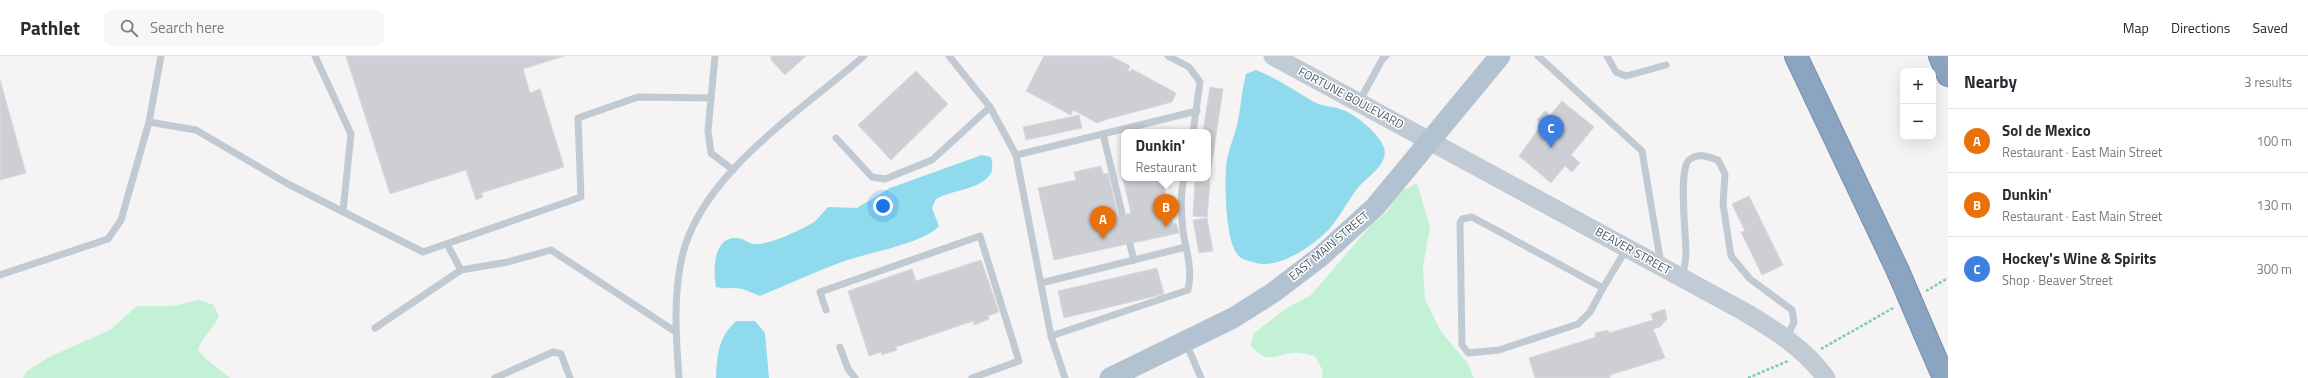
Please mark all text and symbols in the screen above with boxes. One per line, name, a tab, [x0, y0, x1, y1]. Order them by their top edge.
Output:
search box	[104, 10, 384, 46]
text: Pathlet	[20, 13, 80, 42]
text: Search here	[150, 16, 224, 39]
icon: search	[118, 17, 140, 39]
text: Map	[2123, 17, 2149, 38]
text: Directions	[2171, 17, 2230, 38]
text: Saved	[2252, 17, 2288, 38]
street label: FORTUNE BOULEVARD	[1295, 62, 1408, 134]
map controls	[1900, 68, 1936, 140]
button: +	[1900, 68, 1936, 104]
text: Nearby	[1964, 69, 2017, 95]
text: 3 results	[2244, 72, 2292, 92]
button: −	[1900, 104, 1936, 140]
pin: C	[1538, 115, 1564, 148]
text: Sol de Mexico	[2002, 119, 2091, 142]
popup	[1121, 129, 1211, 181]
text: A	[1973, 131, 1981, 151]
text: 100 m	[2256, 131, 2292, 151]
text: Dunkin'	[1136, 134, 1185, 157]
text: Restaurant · East Main Street	[2002, 142, 2162, 162]
text: Restaurant	[1136, 157, 1197, 177]
text: Dunkin'	[2002, 183, 2052, 206]
pin: B	[1153, 194, 1179, 227]
text: B	[1973, 195, 1981, 215]
text: 130 m	[2256, 195, 2292, 215]
your location	[873, 196, 893, 216]
pin: A	[1090, 206, 1116, 239]
street label: EAST MAIN STREET	[1284, 206, 1374, 285]
text: Restaurant · East Main Street	[2002, 206, 2162, 226]
street label: BEAVER STREET	[1592, 222, 1675, 280]
text: Hockey's Wine & Spirits	[2002, 247, 2156, 270]
text: C	[1973, 259, 1981, 279]
text: 300 m	[2256, 259, 2292, 279]
text: Shop · Beaver Street	[2002, 270, 2113, 290]

